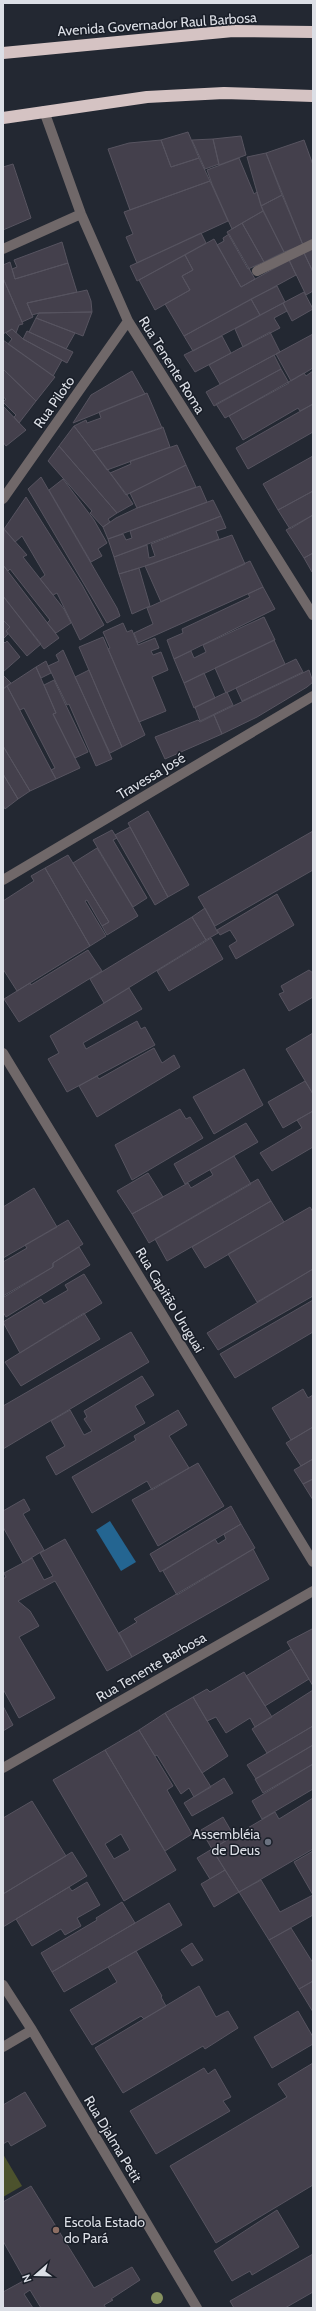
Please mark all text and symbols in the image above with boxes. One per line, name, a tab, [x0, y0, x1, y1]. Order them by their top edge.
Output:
street label: Avenida Governador Raul Barbosa	[57, 8, 258, 40]
street label: Rua Tenente Roma	[135, 313, 209, 417]
street label: Rua Piloto	[30, 372, 79, 432]
street label: Travessa José	[114, 749, 188, 803]
street label: Rua Capitão Uruguai	[131, 1244, 209, 1356]
street label: Rua Tenente Barbosa	[93, 1628, 210, 1706]
place label: Assembléia de Deus	[192, 1825, 260, 1859]
marker: Assembléia de Deus	[263, 1837, 273, 1847]
street label: Rua Djalma Petit	[80, 2092, 146, 2186]
place label: Escola Estado do Pará	[64, 2213, 145, 2247]
marker: Escola Estado do Pará	[51, 2225, 61, 2235]
north arrow	[16, 2255, 56, 2295]
text: N	[19, 2272, 35, 2284]

